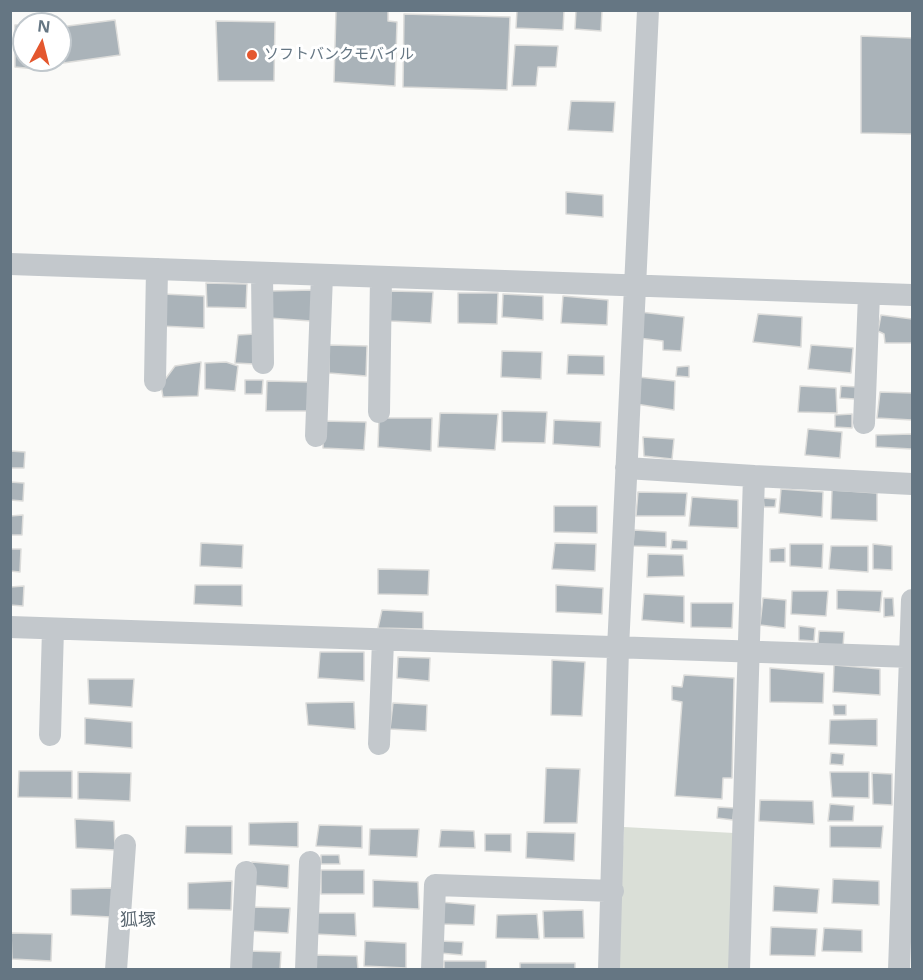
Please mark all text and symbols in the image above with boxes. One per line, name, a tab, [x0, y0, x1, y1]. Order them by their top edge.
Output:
north arrow	[12, 12, 72, 72]
text: N	[36, 14, 52, 38]
place label: ソフトバンクモバイル	[264, 46, 414, 64]
marker: ソフトバンクモバイル	[245, 48, 259, 62]
district label: 狐塚	[120, 910, 156, 932]

